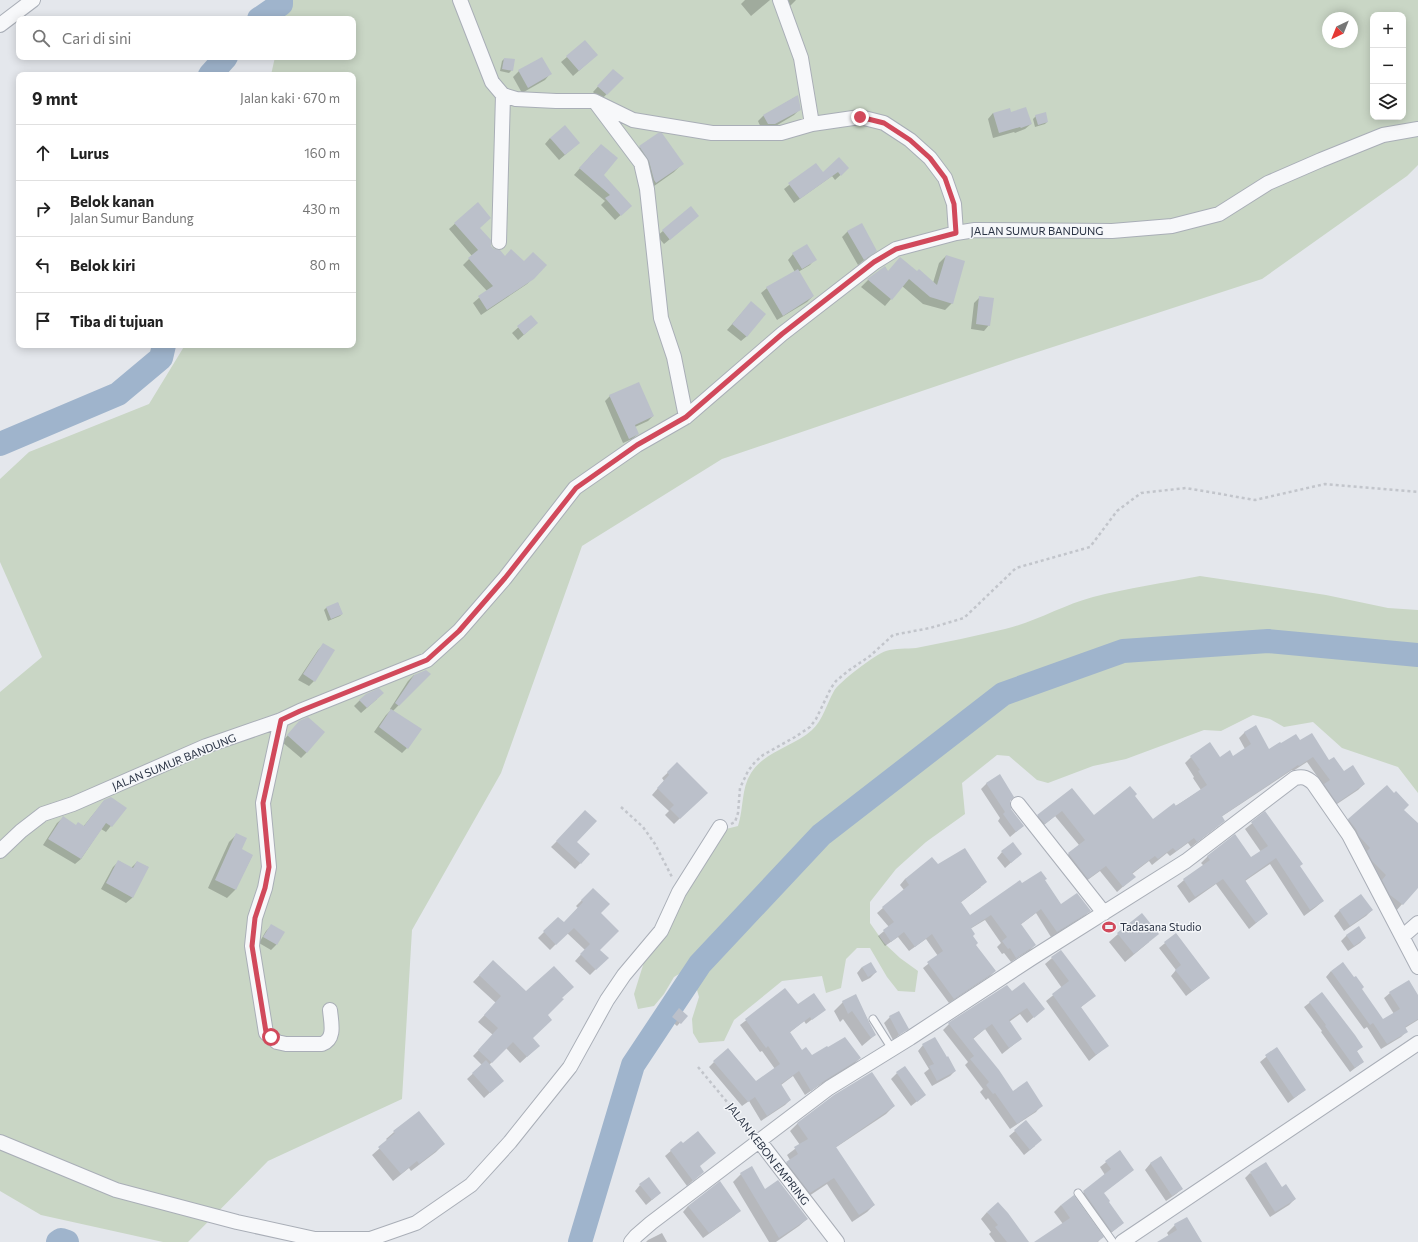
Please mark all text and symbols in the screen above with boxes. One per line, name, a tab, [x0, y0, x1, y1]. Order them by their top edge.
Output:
north arrow	[1322, 12, 1358, 48]
map controls	[1370, 12, 1406, 120]
button: +	[1370, 12, 1406, 48]
search box	[16, 16, 356, 60]
icon: search	[30, 27, 52, 49]
text: Cari di sini	[62, 29, 131, 47]
button: −	[1370, 48, 1406, 84]
button: layers	[1370, 84, 1406, 120]
text: 9 mnt	[32, 88, 78, 109]
text: Jalan kaki · 670 m	[240, 90, 340, 106]
route end	[851, 108, 869, 126]
icon: ahead	[32, 142, 54, 164]
text: Lurus	[70, 144, 109, 162]
text: 160 m	[304, 145, 340, 161]
text: Belok kanan	[70, 192, 154, 210]
icon: right	[32, 198, 54, 220]
text: 430 m	[302, 201, 340, 217]
text: Jalan Sumur Bandung	[70, 210, 194, 226]
street label: JALAN SUMUR BANDUNG	[971, 224, 1103, 238]
icon: left	[32, 254, 54, 276]
text: Belok kiri	[70, 256, 136, 274]
text: 80 m	[310, 257, 340, 273]
icon: arrive	[32, 310, 54, 332]
text: Tiba di tujuan	[70, 312, 164, 330]
street label: JALAN SUMUR BANDUNG	[110, 731, 238, 793]
sports icon: Tadasana Studio	[1101, 919, 1117, 935]
place label: Tadasana Studio	[1120, 920, 1202, 933]
route start	[262, 1028, 280, 1046]
street label: JALAN KEBON EMPRING	[724, 1100, 812, 1208]

